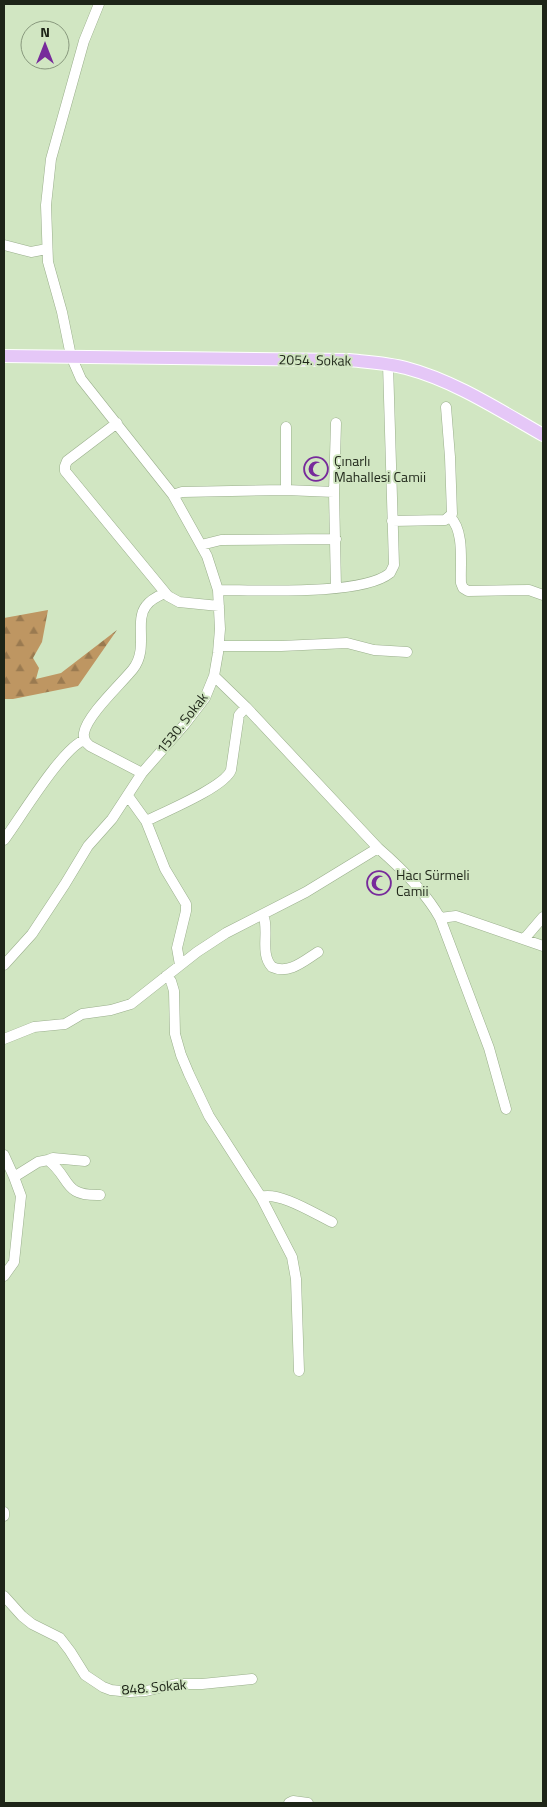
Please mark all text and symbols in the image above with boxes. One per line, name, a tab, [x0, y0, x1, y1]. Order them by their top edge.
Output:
north arrow	[20, 20, 70, 70]
text: N	[40, 21, 50, 42]
street label: 2054. Sokak	[278, 348, 352, 371]
place label: Çınarlı Mahallesi Camii	[334, 450, 426, 487]
mosque icon: Çınarlı Mahallesi Camii	[303, 456, 329, 482]
street label: 1530. Sokak	[151, 687, 212, 758]
place label: Hacı Sürmeli Camii	[396, 864, 470, 901]
mosque icon: Hacı Sürmeli Camii	[366, 870, 392, 896]
street label: 848. Sokak	[121, 1673, 188, 1700]

